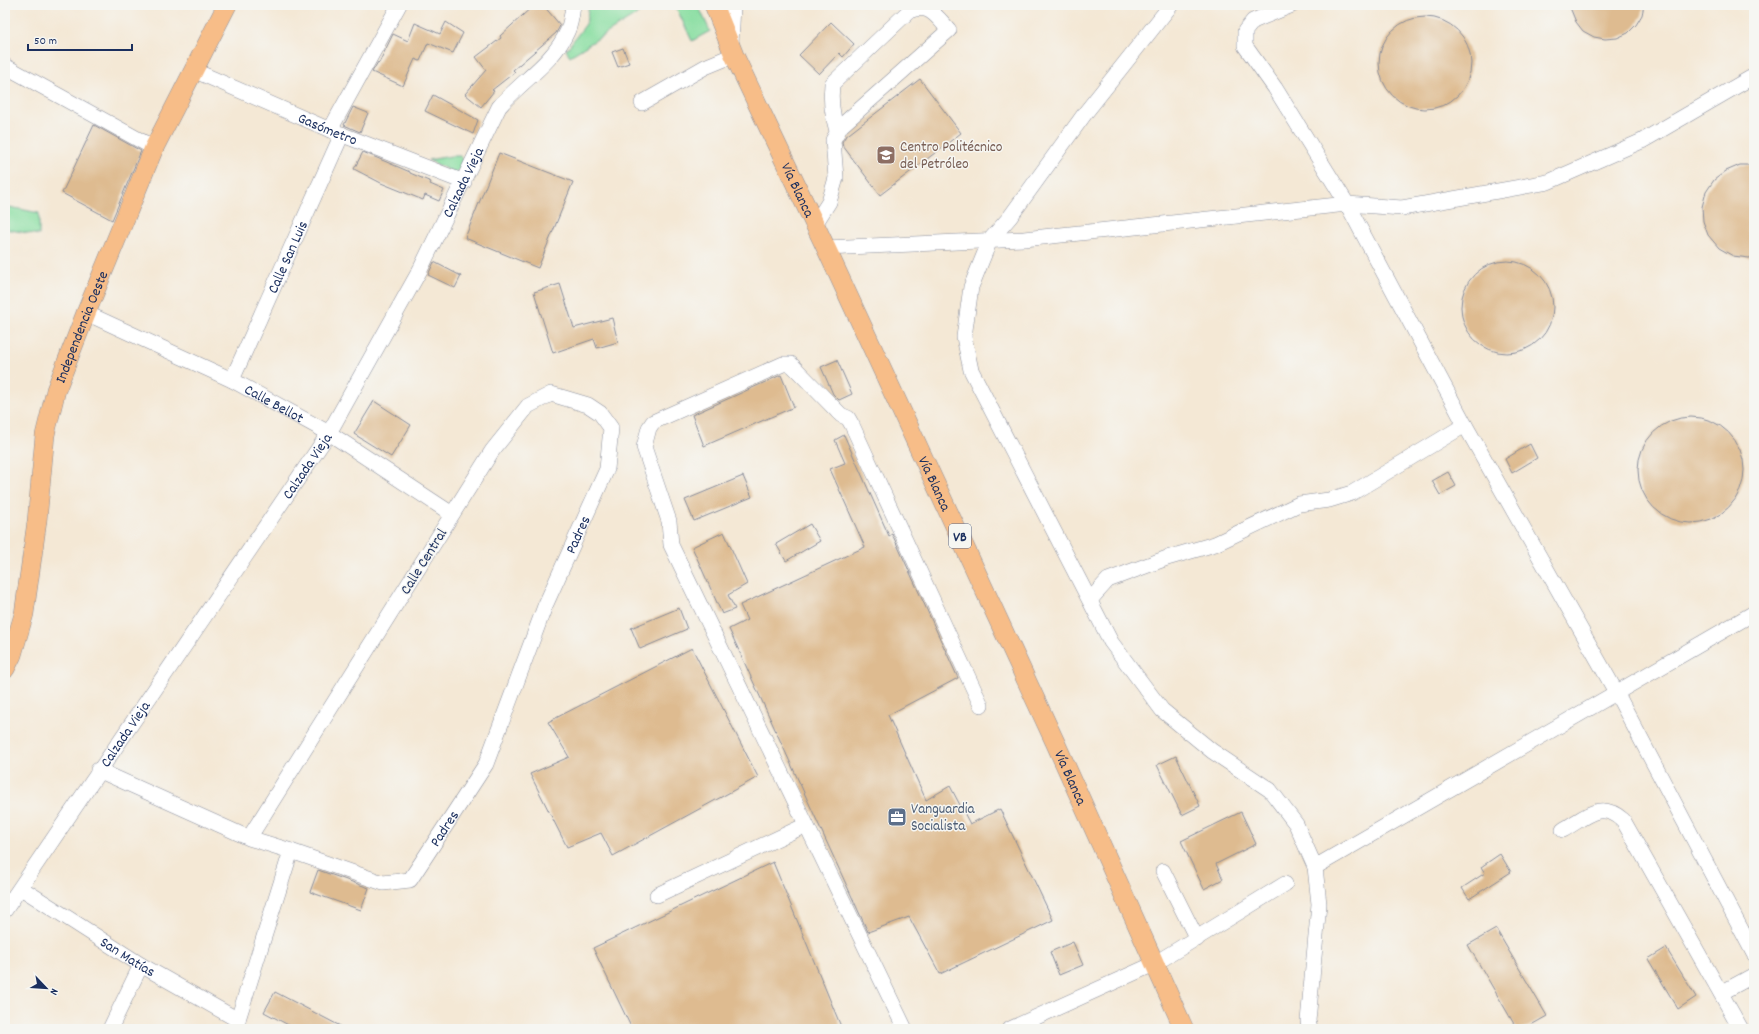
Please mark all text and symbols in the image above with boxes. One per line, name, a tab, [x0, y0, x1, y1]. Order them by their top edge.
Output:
scale bar	[28, 26, 132, 52]
text: 50 m	[34, 33, 57, 50]
street label: Gasómetro	[294, 108, 360, 153]
place label: Centro Politécnico del Petróleo	[900, 137, 1003, 176]
street label: Calzada Vieja	[438, 143, 491, 222]
school or university icon: Centro Politécnico del Petróleo	[875, 144, 897, 166]
street label: Vía Blanca	[774, 159, 819, 222]
street label: Calle San Luis	[263, 218, 315, 297]
street label: Independencia Oeste	[51, 268, 115, 387]
street label: Calle Bellot	[240, 380, 308, 430]
street label: Calzada Vieja	[278, 429, 339, 504]
street label: Vía Blanca	[911, 453, 956, 516]
street label: Padres	[561, 513, 597, 558]
street label: Calle Central	[396, 524, 454, 599]
road number: VB	[949, 524, 971, 548]
street label: Calzada Vieja	[96, 697, 157, 772]
street label: Vía Blanca	[1047, 747, 1091, 810]
place label: Vanguardia Socialista	[911, 799, 976, 838]
office icon: Vanguardia Socialista	[886, 806, 908, 828]
street label: Padres	[426, 807, 466, 852]
street label: San Matías	[95, 932, 159, 984]
north arrow	[26, 968, 66, 1008]
text: N	[45, 986, 62, 998]

